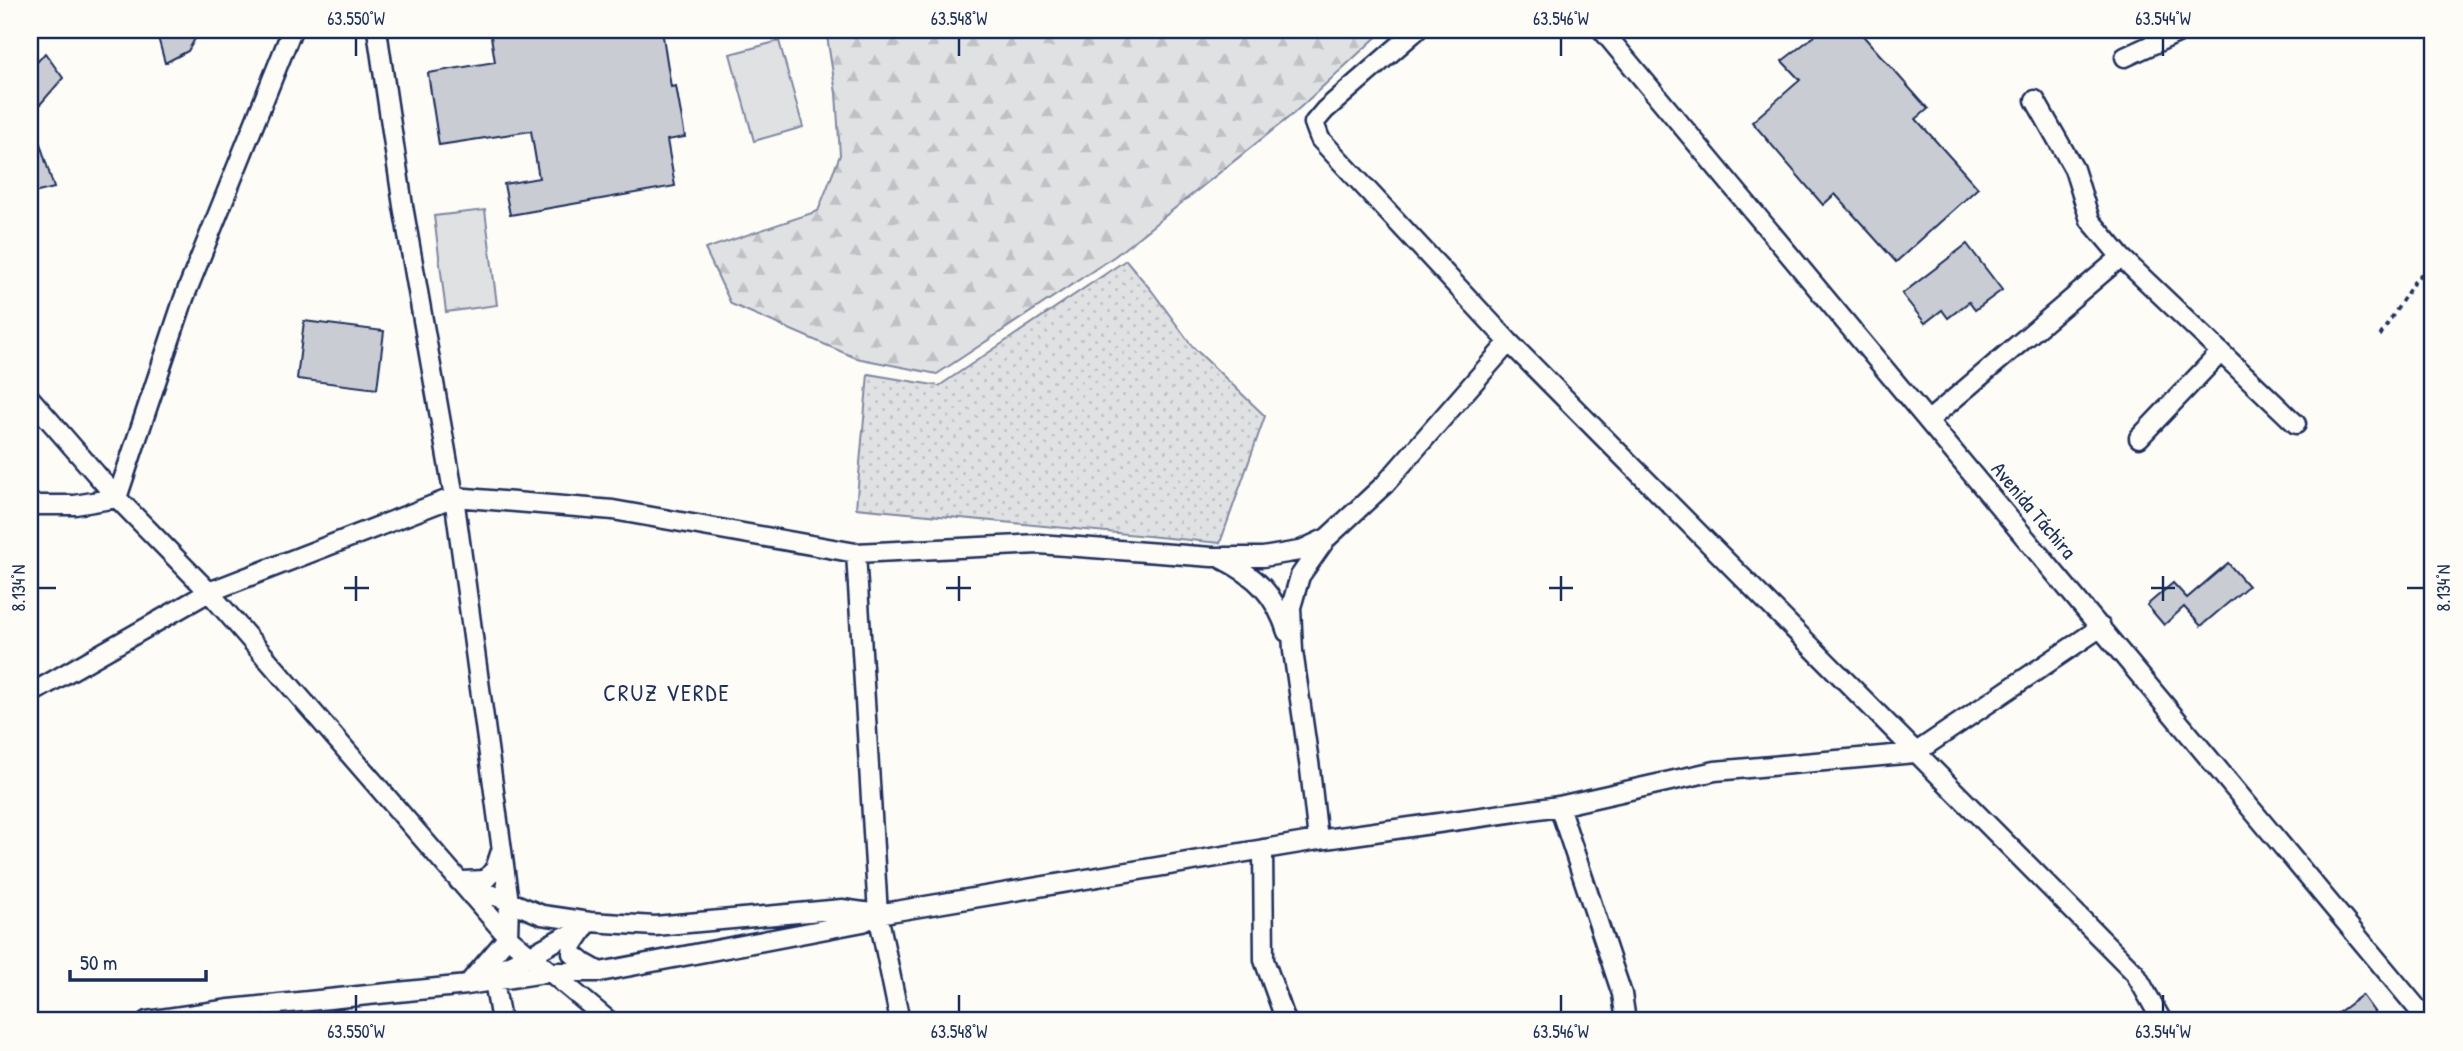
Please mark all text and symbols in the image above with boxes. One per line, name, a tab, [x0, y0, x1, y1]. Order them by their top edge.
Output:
text: 63.550°W	[327, 6, 385, 31]
text: 63.548°W	[931, 6, 987, 31]
text: 63.546°W	[1533, 6, 1589, 31]
text: 63.544°W	[2135, 6, 2191, 31]
street label: Avenida Táchira	[1985, 455, 2083, 565]
text: 8.134°N	[6, 565, 31, 611]
text: 8.134°N	[2431, 565, 2456, 611]
district label: CRUZ VERDE	[603, 677, 731, 708]
scale bar	[70, 939, 206, 983]
text: 50 m	[80, 948, 117, 977]
text: 63.550°W	[327, 1019, 385, 1044]
text: 63.548°W	[931, 1019, 987, 1044]
text: 63.546°W	[1533, 1019, 1589, 1044]
text: 63.544°W	[2135, 1019, 2191, 1044]

